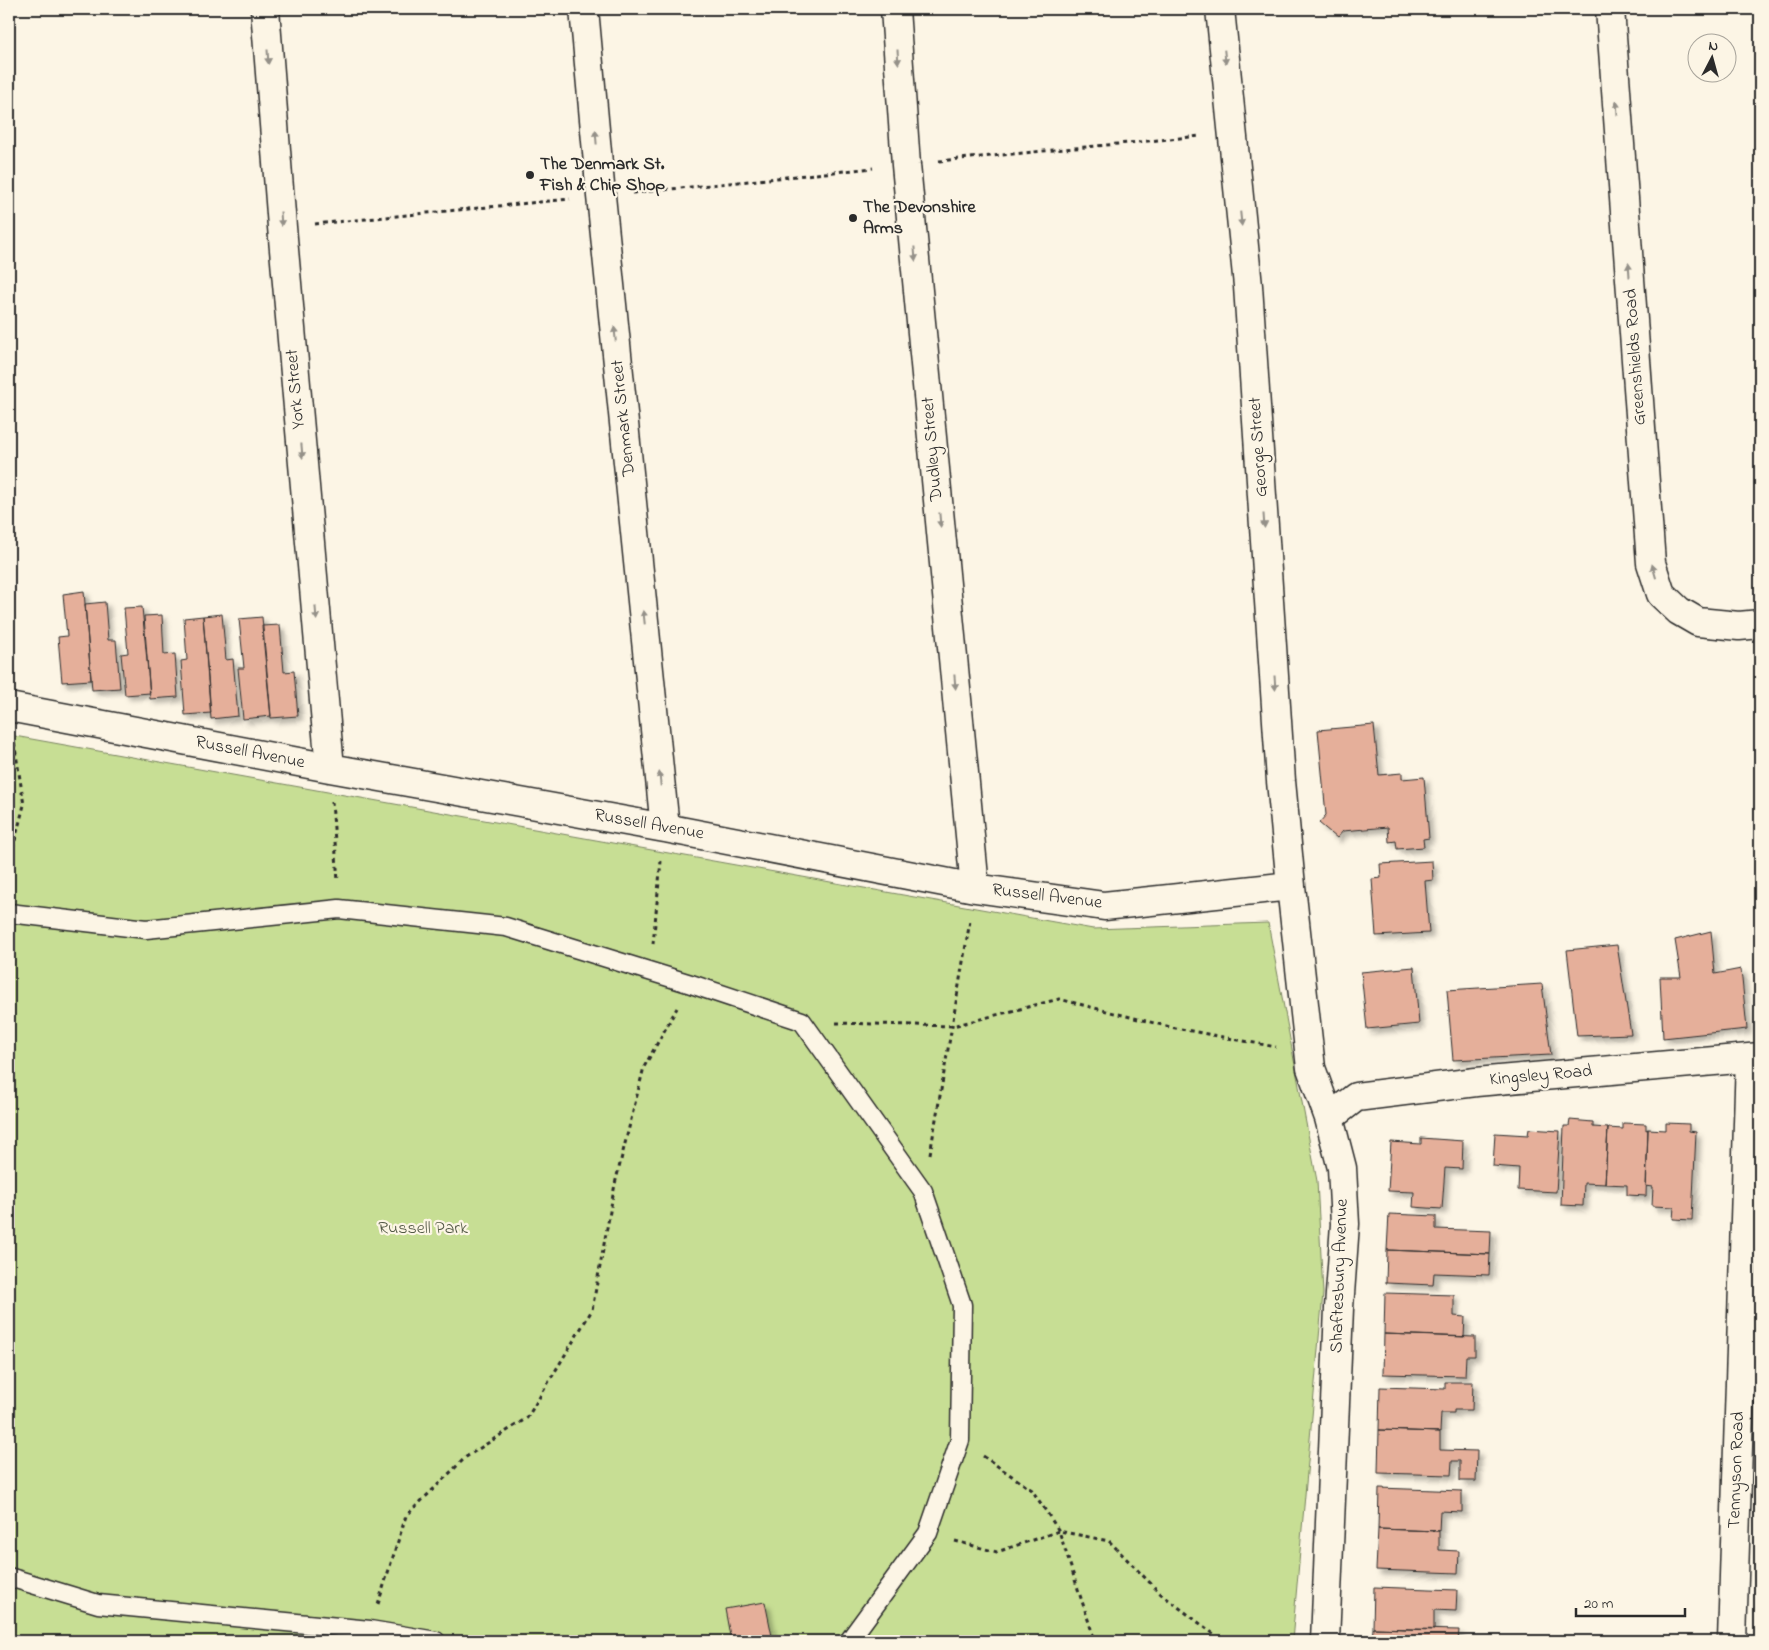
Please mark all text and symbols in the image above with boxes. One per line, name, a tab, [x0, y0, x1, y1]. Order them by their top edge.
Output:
north arrow	[1686, 32, 1736, 82]
text: N	[1707, 36, 1719, 57]
one-way arrow	[265, 50, 273, 66]
one-way arrow	[895, 50, 903, 66]
one-way arrow	[1221, 50, 1229, 66]
one-way arrow	[1613, 100, 1621, 116]
one-way arrow	[592, 129, 600, 145]
place label: The Denmark St. Fish & Chip Shop	[539, 152, 665, 199]
marker: The Denmark St. Fish & Chip Shop	[524, 169, 536, 181]
place label: The Devonshire Arms	[863, 195, 976, 242]
one-way arrow	[1237, 211, 1245, 227]
one-way arrow	[277, 212, 285, 228]
marker: The Devonshire Arms	[847, 212, 859, 224]
one-way arrow	[911, 246, 919, 262]
one-way arrow	[1625, 262, 1633, 278]
street label: Greenshields Road	[1618, 288, 1654, 426]
one-way arrow	[611, 326, 619, 342]
street label: York Street	[280, 348, 312, 430]
street label: Denmark Street	[605, 358, 643, 479]
street label: Dudley Street	[915, 396, 951, 503]
street label: George Street	[1243, 396, 1276, 498]
one-way arrow	[298, 443, 306, 459]
one-way arrow	[936, 513, 944, 529]
one-way arrow	[1260, 513, 1268, 529]
one-way arrow	[1649, 564, 1657, 579]
one-way arrow	[312, 605, 320, 621]
one-way arrow	[640, 609, 648, 625]
one-way arrow	[951, 675, 959, 691]
one-way arrow	[1271, 675, 1279, 691]
street label: Russell Avenue	[193, 730, 308, 777]
one-way arrow	[656, 771, 664, 787]
street label: Russell Avenue	[592, 803, 707, 848]
street label: Russell Avenue	[990, 877, 1105, 917]
street label: Kingsley Road	[1489, 1059, 1593, 1094]
street label: Shaftesbury Avenue	[1324, 1197, 1356, 1354]
park label: Russell Park	[378, 1216, 468, 1242]
street label: Tennyson Road	[1722, 1411, 1752, 1529]
scale bar	[1576, 1585, 1685, 1617]
text: 20 m	[1584, 1593, 1614, 1615]

